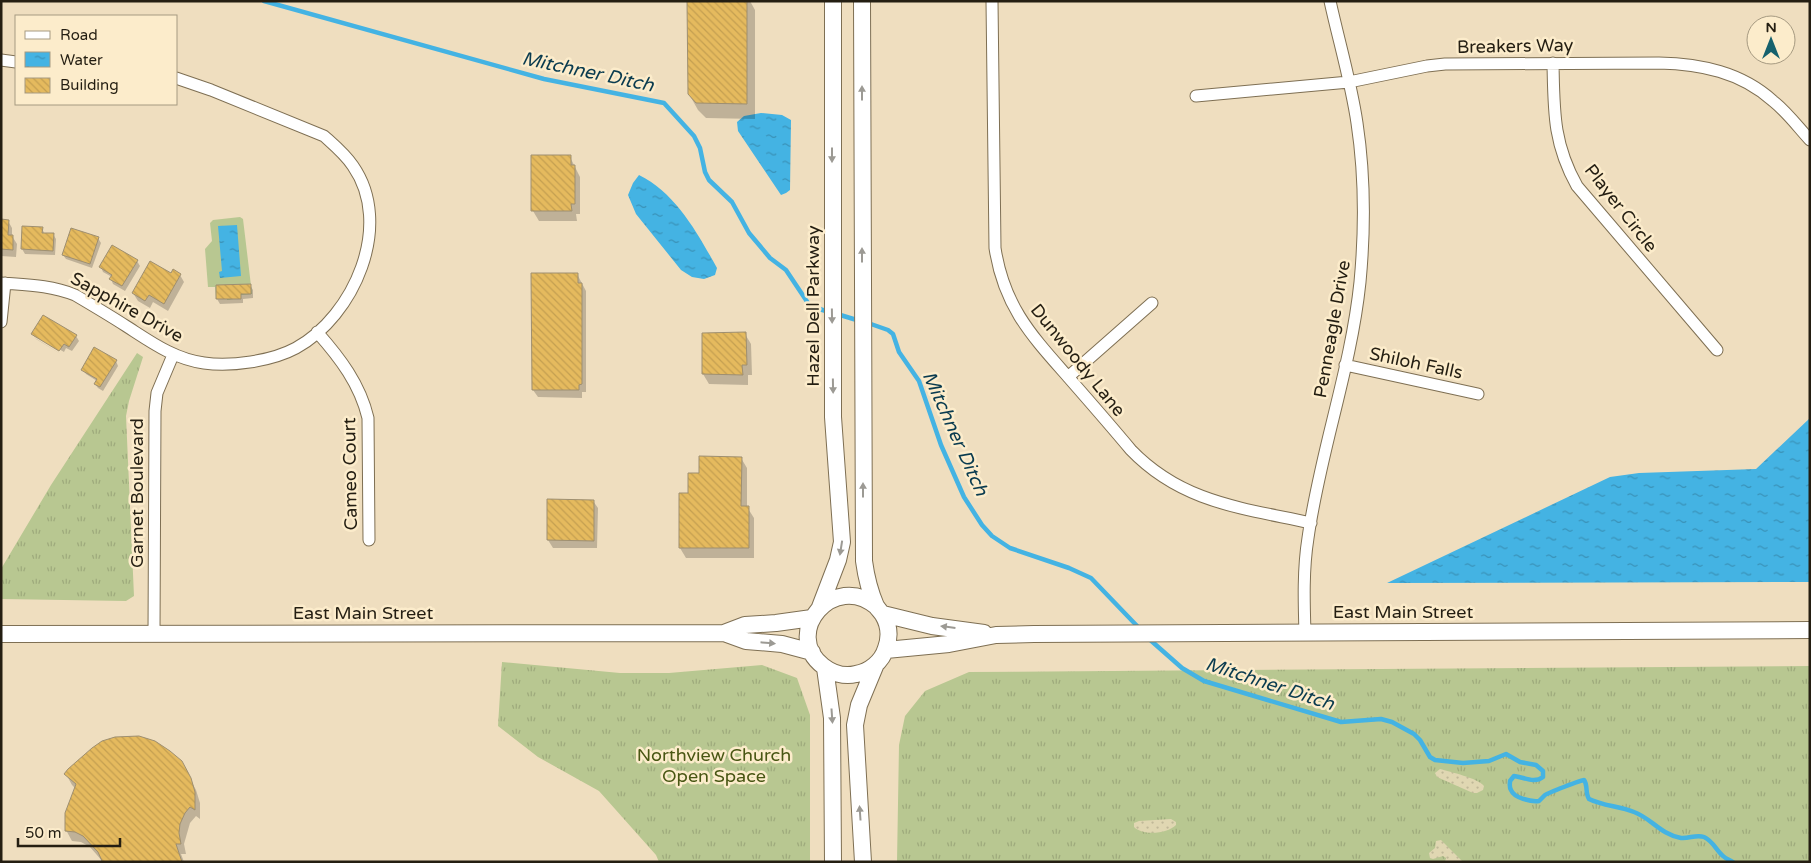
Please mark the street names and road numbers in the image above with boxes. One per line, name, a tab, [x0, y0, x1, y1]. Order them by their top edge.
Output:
street label: Breakers Way	[1457, 34, 1574, 58]
street label: Player Circle	[1580, 160, 1662, 256]
street label: Hazel Dell Parkway	[802, 225, 824, 387]
street label: Penneagle Drive	[1309, 258, 1355, 400]
street label: Sapphire Drive	[67, 267, 187, 347]
street label: Dunwoody Lane	[1026, 299, 1130, 421]
street label: Shiloh Falls	[1367, 342, 1465, 384]
street label: Cameo Court	[338, 417, 362, 531]
street label: Garnet Boulevard	[126, 418, 148, 568]
street label: East Main Street	[1333, 601, 1473, 623]
street label: East Main Street	[293, 602, 433, 624]

